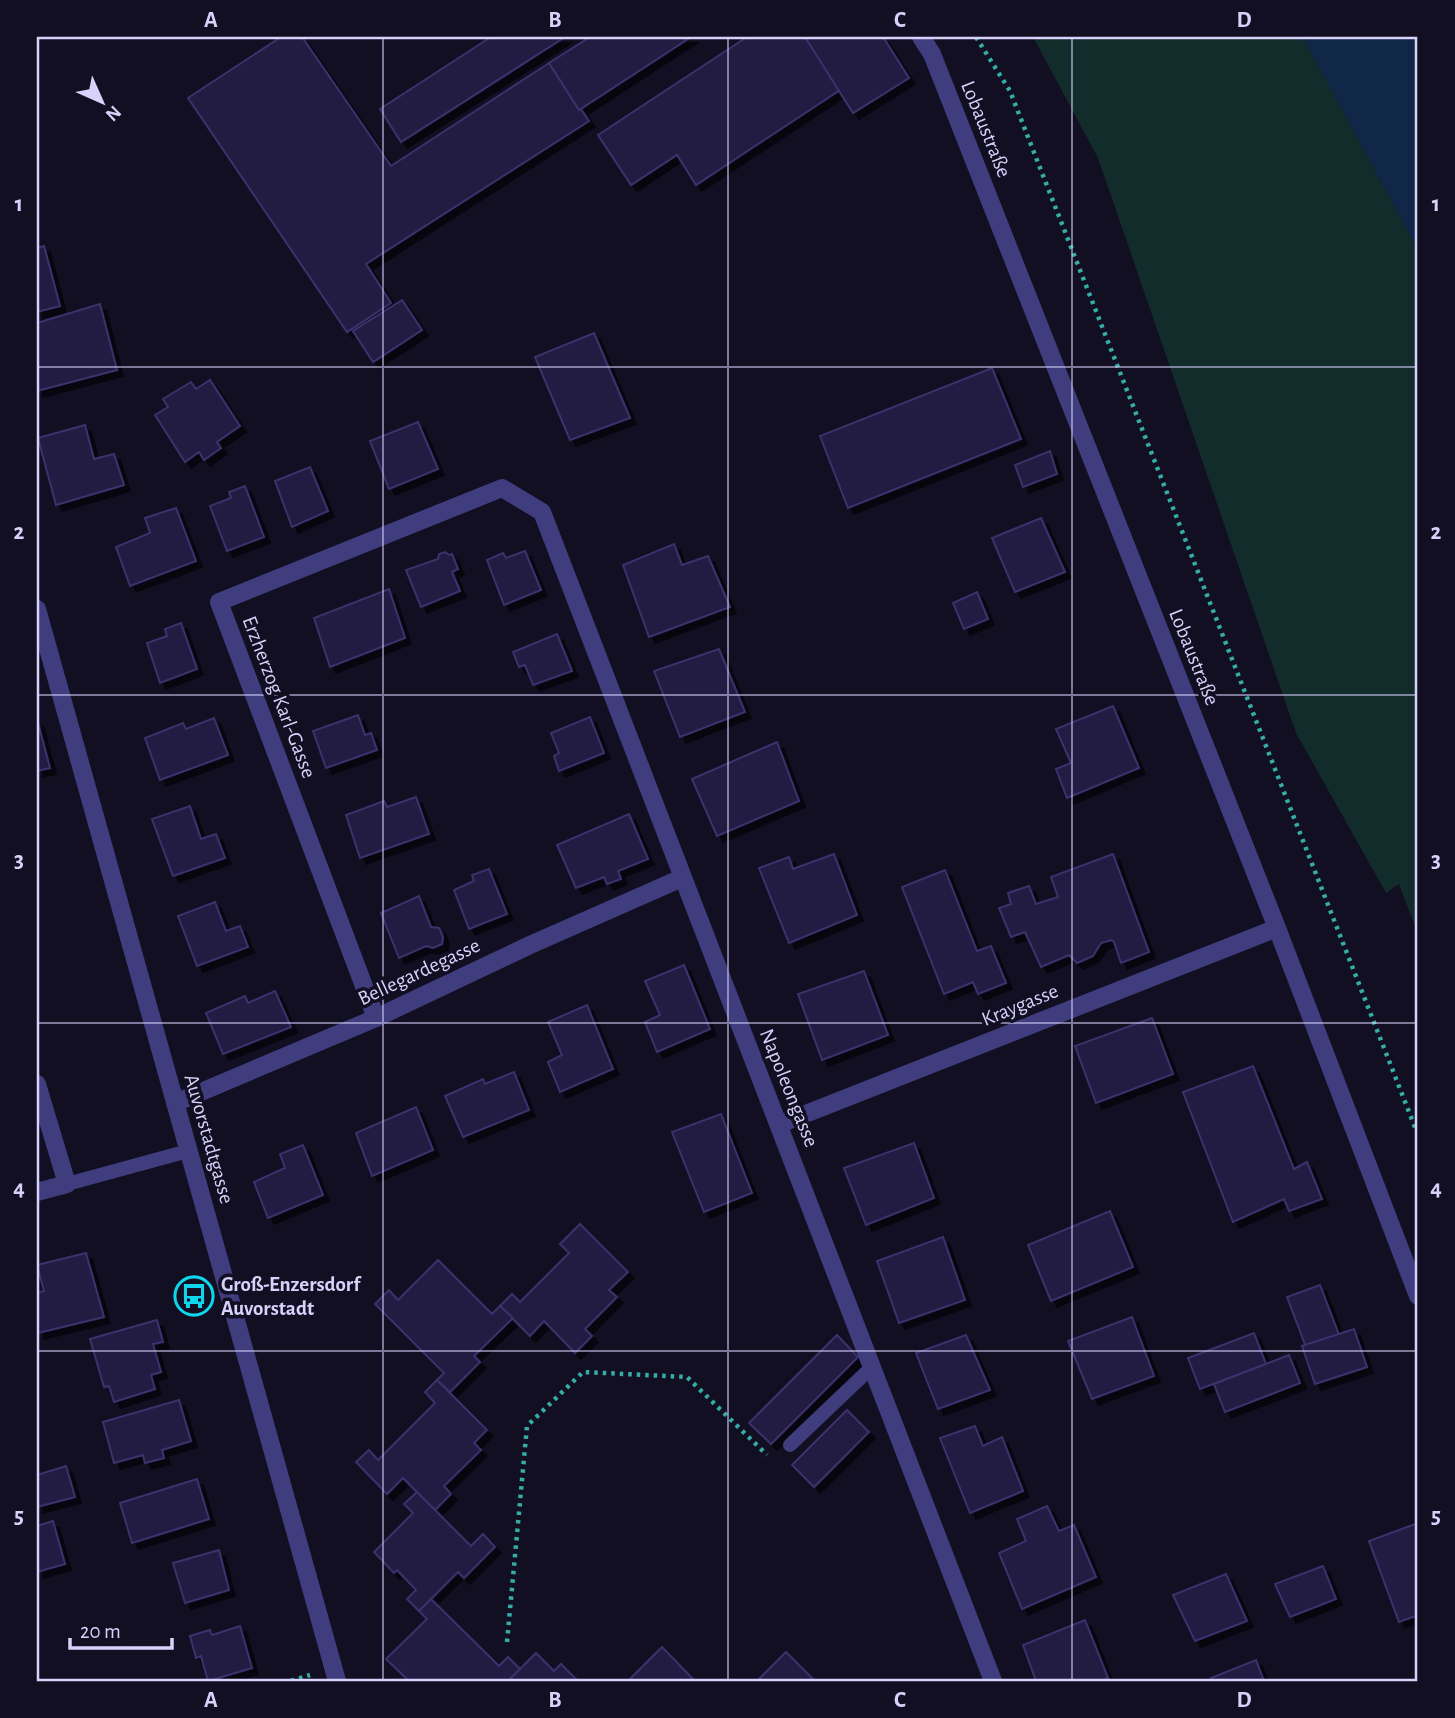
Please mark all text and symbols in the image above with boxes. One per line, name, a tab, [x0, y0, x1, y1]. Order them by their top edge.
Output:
text: A	[204, 9, 218, 32]
text: B	[548, 9, 562, 32]
text: C	[894, 9, 906, 32]
text: D	[1236, 9, 1252, 32]
north arrow	[66, 66, 136, 136]
street label: Lobaustraße	[957, 78, 1015, 180]
text: N	[102, 102, 124, 124]
text: 1	[15, 193, 23, 216]
text: 1	[1432, 193, 1440, 216]
text: 2	[14, 521, 25, 544]
text: 2	[1431, 521, 1442, 544]
street label: Lobaustraße	[1165, 606, 1223, 708]
street label: Erzherzog Karl-Gasse	[238, 613, 320, 781]
text: 3	[14, 849, 24, 872]
text: 3	[1431, 849, 1441, 872]
street label: Bellegardegasse	[355, 935, 483, 1009]
street label: Kraygasse	[979, 980, 1061, 1030]
street label: Napoleongasse	[756, 1026, 822, 1150]
street label: Auvorstadtgasse	[180, 1072, 238, 1206]
text: 4	[13, 1177, 25, 1200]
text: 4	[1430, 1177, 1442, 1200]
place label: Groß-Enzersdorf Auvorstadt	[221, 1274, 362, 1319]
bus stop icon: Groß-Enzersdorf Auvorstadt	[173, 1275, 215, 1317]
text: 5	[14, 1505, 24, 1528]
text: 5	[1431, 1505, 1441, 1528]
scale bar	[70, 1606, 172, 1650]
text: 20 m	[80, 1621, 121, 1642]
text: A	[204, 1689, 218, 1712]
text: B	[548, 1689, 562, 1712]
text: C	[894, 1689, 906, 1712]
text: D	[1236, 1689, 1252, 1712]

